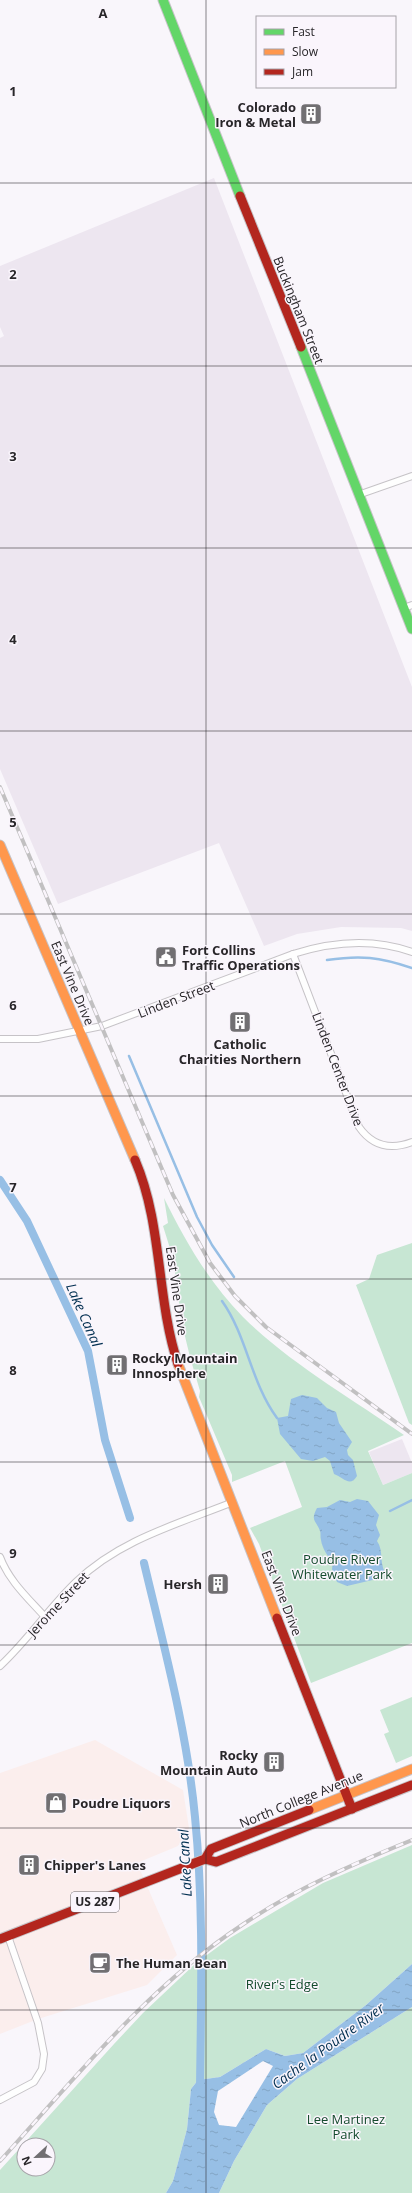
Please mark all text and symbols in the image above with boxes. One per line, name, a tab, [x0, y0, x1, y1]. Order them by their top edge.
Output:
text: A	[99, 4, 108, 22]
legend	[256, 16, 396, 88]
text: Fast	[292, 23, 315, 40]
text: Slow	[292, 43, 319, 60]
text: Jam	[291, 63, 313, 80]
text: 1	[9, 82, 17, 100]
place label: Colorado Iron & Metal	[215, 98, 296, 131]
building icon: Colorado Iron & Metal	[298, 101, 324, 127]
street label: Buckingham Street	[269, 253, 329, 367]
text: 2	[9, 265, 17, 283]
text: 3	[9, 447, 17, 465]
text: 4	[9, 630, 17, 648]
text: 5	[9, 813, 17, 831]
street label: East Vine Drive	[47, 938, 99, 1028]
place label: Fort Collins Traffic Operations	[182, 941, 300, 974]
public building icon: Fort Collins Traffic Operations	[153, 944, 179, 970]
street label: Linden Street	[135, 976, 217, 1022]
text: 6	[9, 996, 17, 1014]
building icon: Catholic Charities Northern	[227, 1009, 253, 1035]
street label: Linden Center Drive	[308, 1009, 368, 1129]
place label: Catholic Charities Northern	[179, 1035, 301, 1068]
text: 7	[9, 1178, 17, 1196]
street label: East Vine Drive	[162, 1245, 192, 1337]
water label: Lake Canal	[62, 1280, 107, 1350]
place label: Rocky Mountain Innosphere	[132, 1349, 238, 1382]
building icon: Rocky Mountain Innosphere	[104, 1352, 130, 1378]
text: 8	[9, 1361, 17, 1379]
text: 9	[9, 1544, 17, 1562]
street label: East Vine Drive	[257, 1548, 307, 1638]
park label: Poudre River Whitewater Park	[292, 1550, 392, 1583]
street label: Jerome Street	[22, 1567, 93, 1642]
building icon: Hersh	[205, 1571, 231, 1597]
place label: Hersh	[163, 1575, 202, 1593]
place label: Rocky Mountain Auto	[160, 1746, 259, 1779]
building icon: Rocky Mountain Auto	[261, 1749, 287, 1775]
street label: North College Avenue	[237, 1766, 365, 1832]
shop icon: Poudre Liquors	[43, 1790, 69, 1816]
place label: Poudre Liquors	[72, 1794, 170, 1812]
water label: Lake Canal	[173, 1828, 196, 1897]
building icon: Chipper's Lanes	[16, 1852, 42, 1878]
place label: Chipper's Lanes	[44, 1856, 146, 1874]
road number: US 287	[71, 1892, 119, 1912]
cafe icon: The Human Bean	[87, 1950, 113, 1976]
place label: The Human Bean	[116, 1954, 227, 1972]
park label: River's Edge	[246, 1975, 318, 1993]
water label: Cache la Poudre River	[268, 1998, 388, 2093]
park label: Lee Martinez Park	[307, 2110, 385, 2143]
north arrow	[16, 2137, 56, 2177]
text: N	[18, 2154, 35, 2168]

